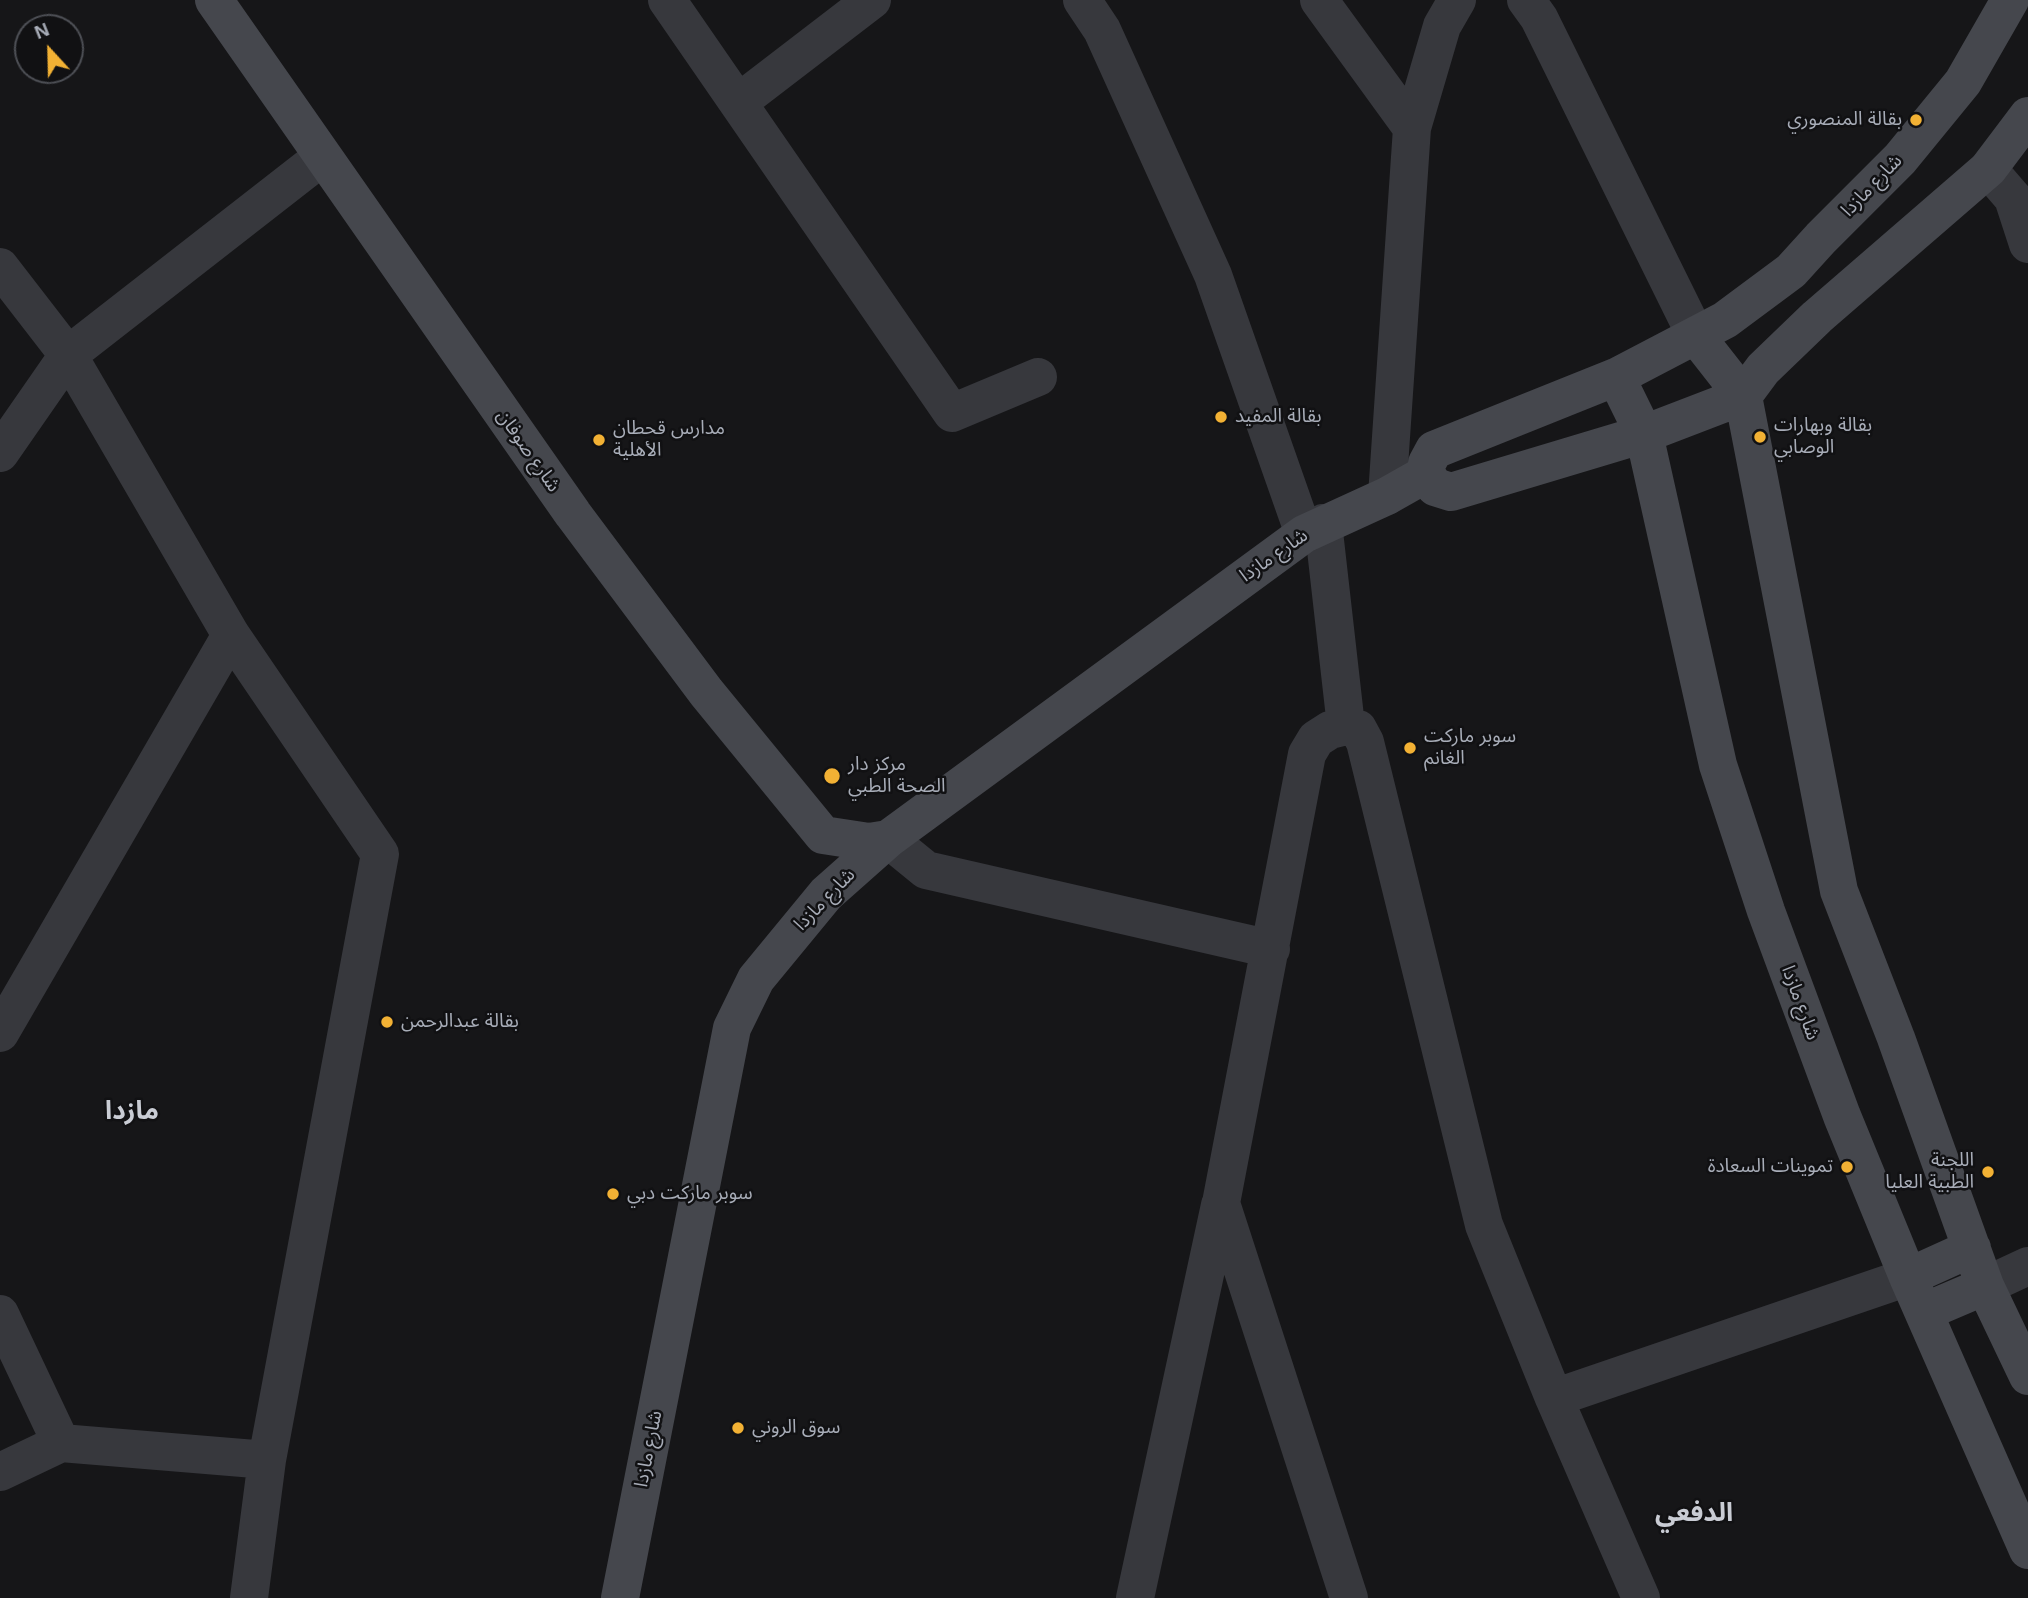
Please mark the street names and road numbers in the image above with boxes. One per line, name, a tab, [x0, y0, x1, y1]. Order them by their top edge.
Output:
street label: شارع مازدا	[1837, 150, 1907, 222]
street label: شارع صوفان	[491, 405, 565, 497]
street label: شارع مازدا	[1236, 524, 1312, 588]
street label: شارع مازدا	[790, 864, 860, 936]
street label: شارع مازدا	[1776, 963, 1824, 1043]
street label: شارع مازدا	[630, 1409, 668, 1489]

